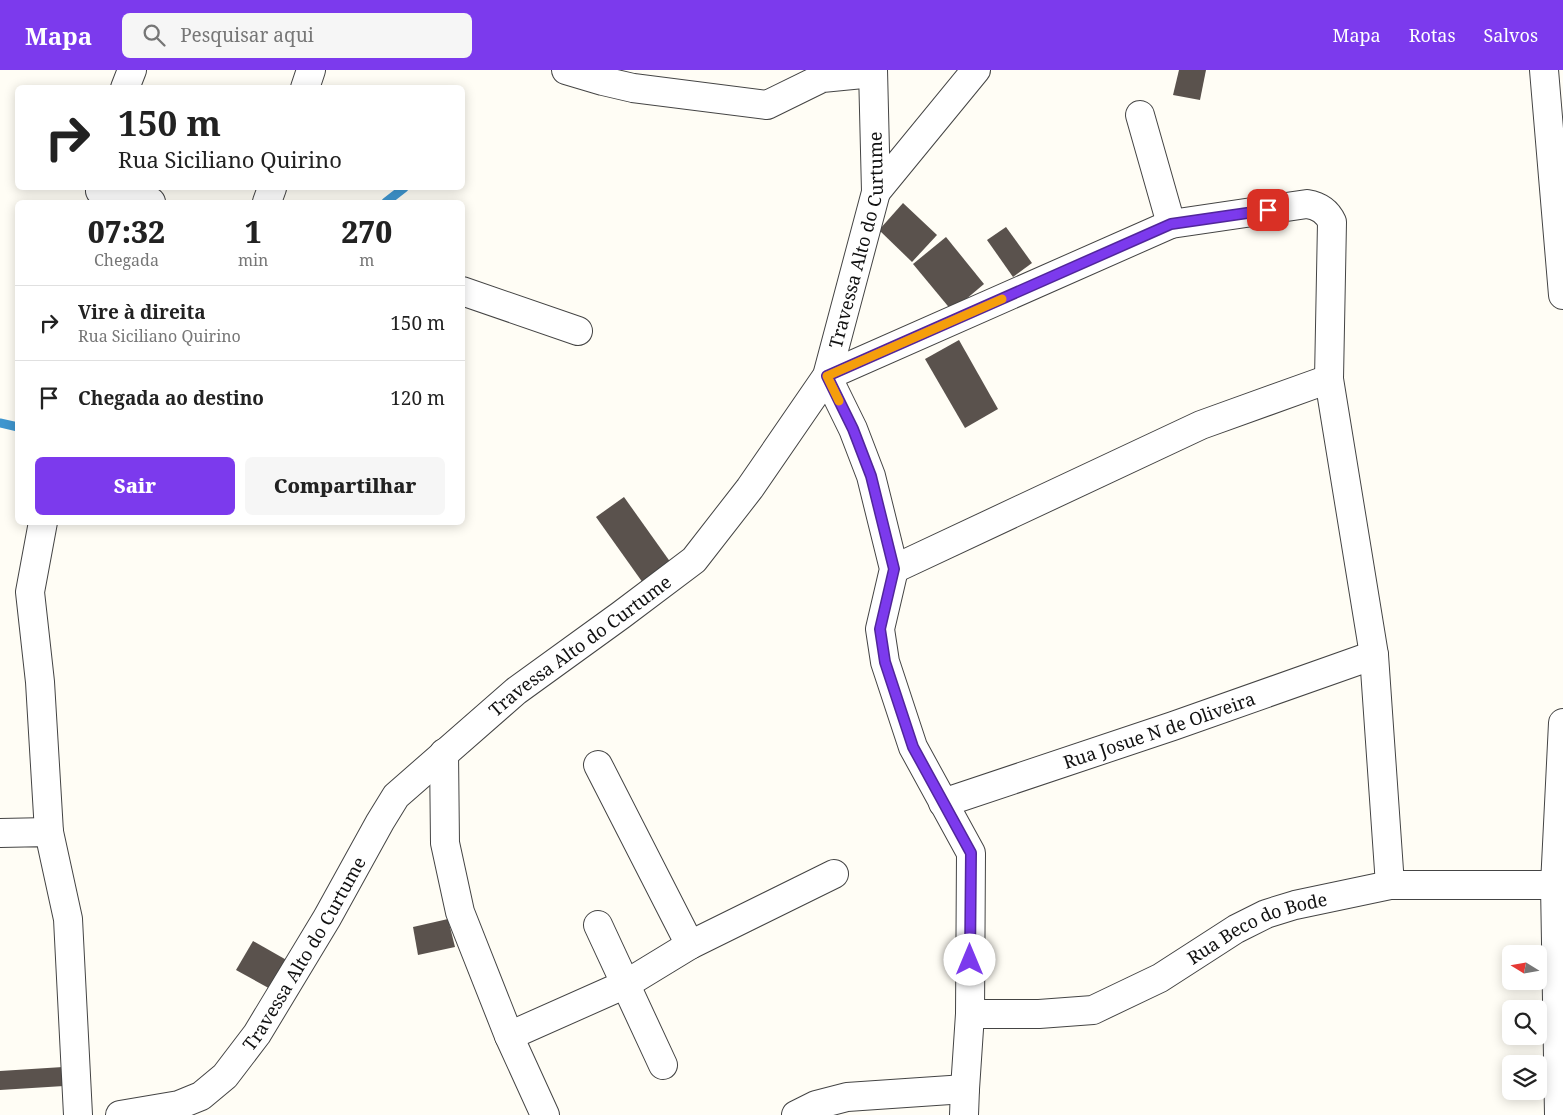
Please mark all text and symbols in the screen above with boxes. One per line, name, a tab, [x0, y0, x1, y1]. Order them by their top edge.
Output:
search box	[122, 13, 472, 58]
text: Mapa	[25, 19, 92, 52]
icon: search	[140, 21, 168, 49]
text: Pesquisar aqui	[180, 22, 314, 48]
text: Mapa	[1333, 23, 1381, 47]
text: Rotas	[1409, 23, 1456, 47]
text: Salvos	[1484, 23, 1538, 47]
text: 150 m	[118, 99, 221, 146]
icon: right	[35, 105, 100, 170]
street label: Travessa Alto do Curtume	[823, 131, 888, 351]
text: Rua Siciliano Quirino	[118, 144, 342, 174]
pin	[1247, 189, 1289, 231]
icon: arrive	[1254, 196, 1282, 224]
text: 07:32	[88, 211, 165, 252]
text: 1	[245, 211, 262, 252]
text: 270	[341, 211, 392, 252]
text: Chegada	[94, 249, 159, 271]
text: min	[238, 249, 268, 271]
text: m	[359, 249, 374, 271]
text: Vire à direita	[78, 299, 206, 325]
icon: right	[35, 309, 63, 337]
text: 150 m	[390, 310, 445, 336]
text: Rua Siciliano Quirino	[78, 325, 241, 347]
icon: arrive	[35, 384, 63, 412]
text: Chegada ao destino	[78, 385, 264, 411]
text: 120 m	[390, 385, 445, 411]
button: Sair	[35, 457, 235, 515]
button: Compartilhar	[245, 457, 445, 515]
street label: Travessa Alto do Curtume	[484, 570, 676, 722]
street label: Rua Josue N de Oliveira	[1060, 686, 1258, 774]
street label: Travessa Alto do Curtume	[237, 852, 371, 1055]
street label: Rua Beco do Bode	[1182, 887, 1329, 969]
position arrow	[943, 933, 995, 985]
north arrow	[1502, 945, 1548, 990]
map controls	[1502, 945, 1547, 1100]
button: search	[1502, 1000, 1547, 1045]
button: layers	[1502, 1055, 1547, 1100]

